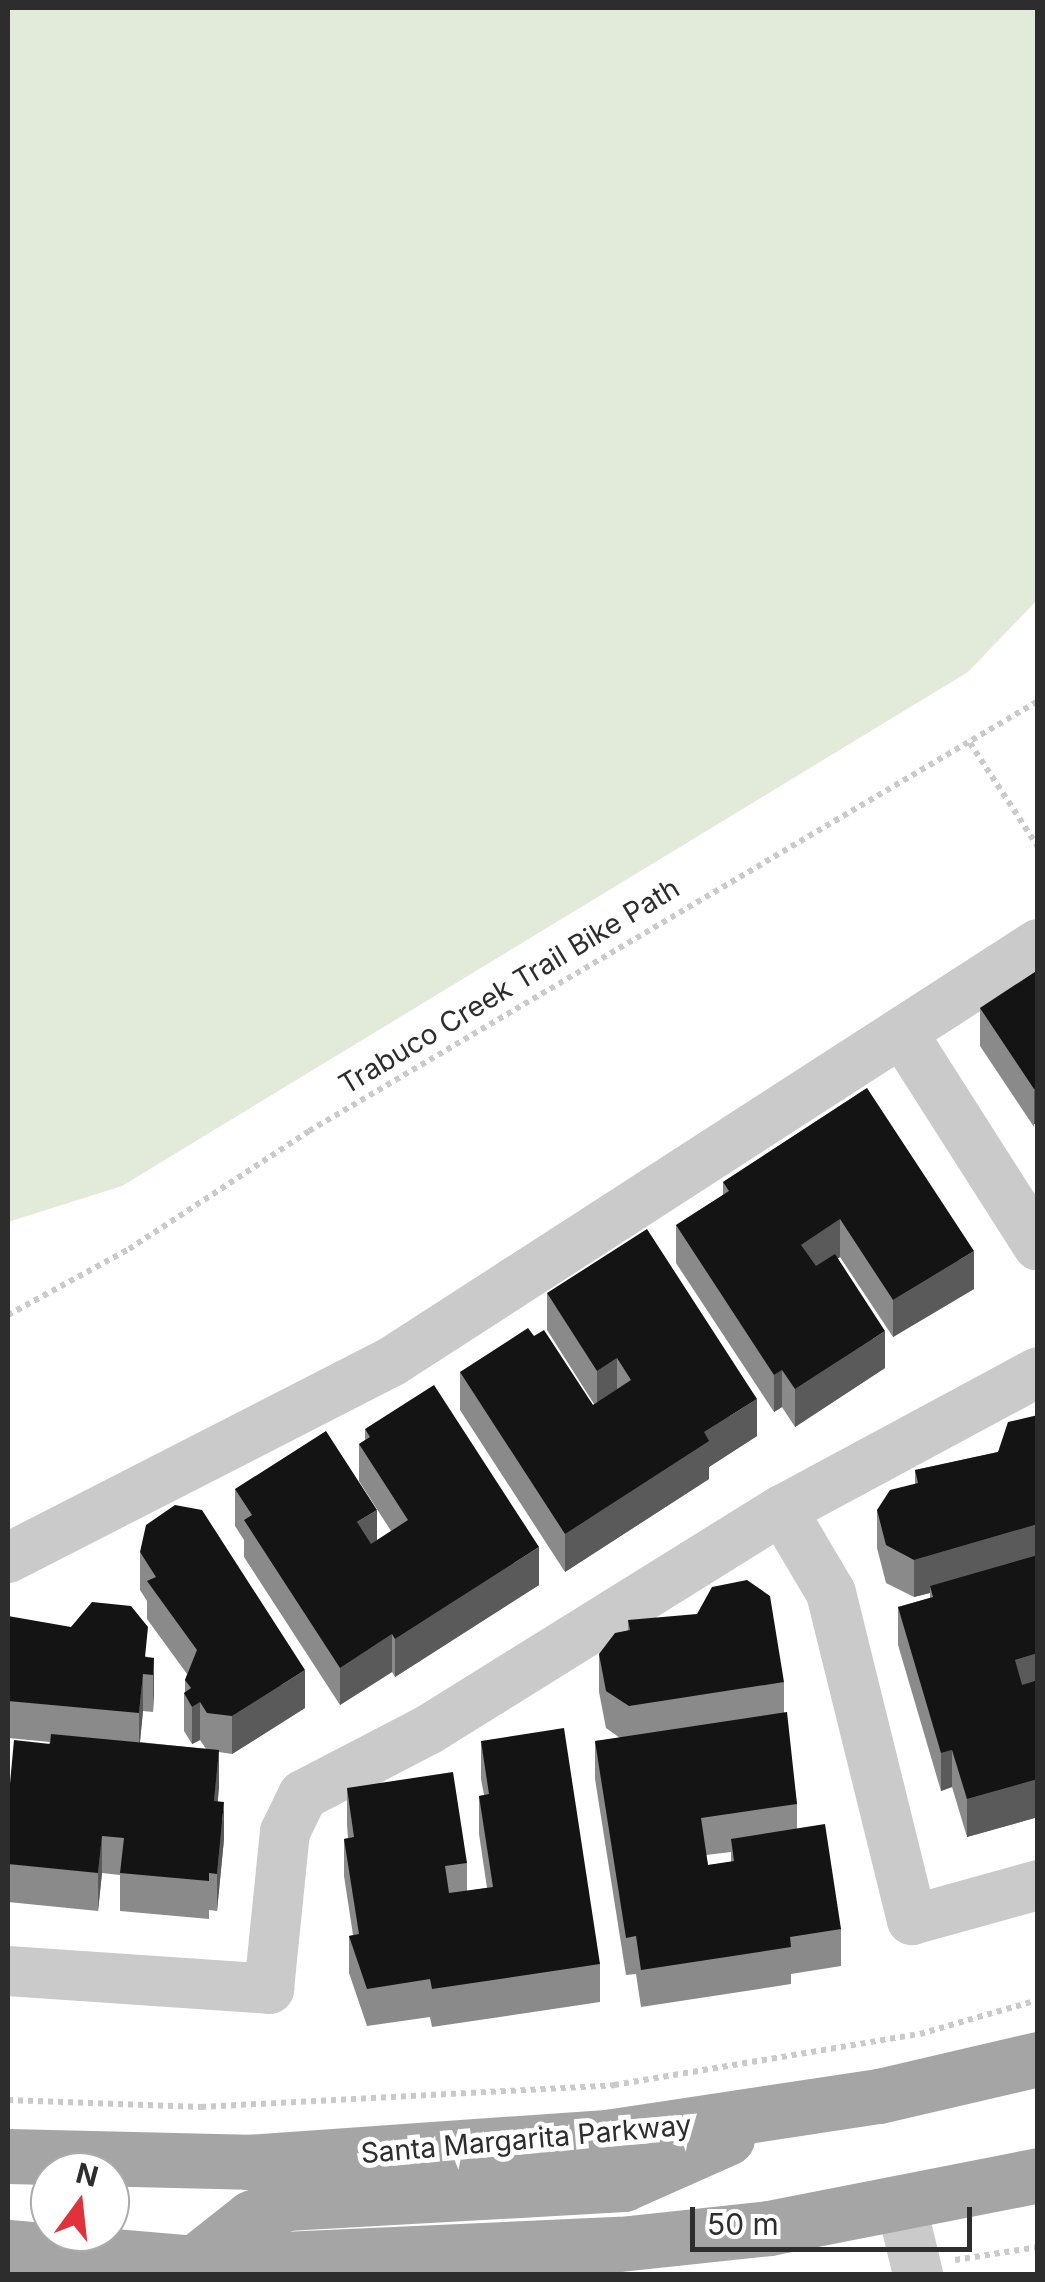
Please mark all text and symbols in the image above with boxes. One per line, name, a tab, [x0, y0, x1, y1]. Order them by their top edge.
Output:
street label: Trabuco Creek Trail Bike Path	[333, 871, 685, 1101]
street label: Santa Margarita Parkway	[359, 2108, 693, 2170]
north arrow	[30, 2152, 130, 2252]
text: N	[73, 2156, 102, 2194]
scale bar	[695, 2187, 978, 2249]
text: 50 m	[707, 2206, 779, 2242]

